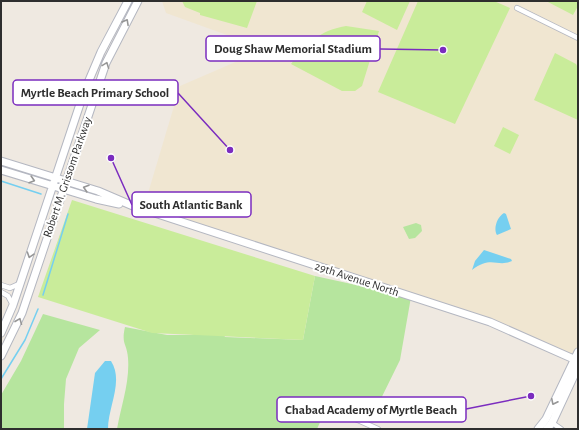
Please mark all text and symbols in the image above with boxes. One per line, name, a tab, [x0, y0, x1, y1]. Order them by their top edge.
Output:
one-way arrow	[122, 19, 129, 27]
callout: Doug Shaw Memorial Stadium	[206, 36, 380, 61]
text: Doug Shaw Memorial Stadium	[214, 43, 372, 56]
one-way arrow	[101, 62, 109, 69]
callout: Myrtle Beach Primary School	[13, 80, 178, 105]
text: Myrtle Beach Primary School	[21, 87, 169, 100]
street label: Robert M. Grissom Parkway	[41, 115, 94, 239]
one-way arrow	[28, 175, 35, 184]
one-way arrow	[83, 184, 90, 193]
callout: South Atlantic Bank	[132, 192, 251, 217]
text: South Atlantic Bank	[140, 199, 243, 212]
one-way arrow	[27, 251, 35, 258]
street label: 29th Avenue North	[313, 260, 401, 298]
one-way arrow	[14, 317, 22, 324]
callout: Chabad Academy of Myrtle Beach	[277, 397, 466, 422]
one-way arrow	[551, 398, 559, 405]
text: Chabad Academy of Myrtle Beach	[285, 404, 457, 417]

